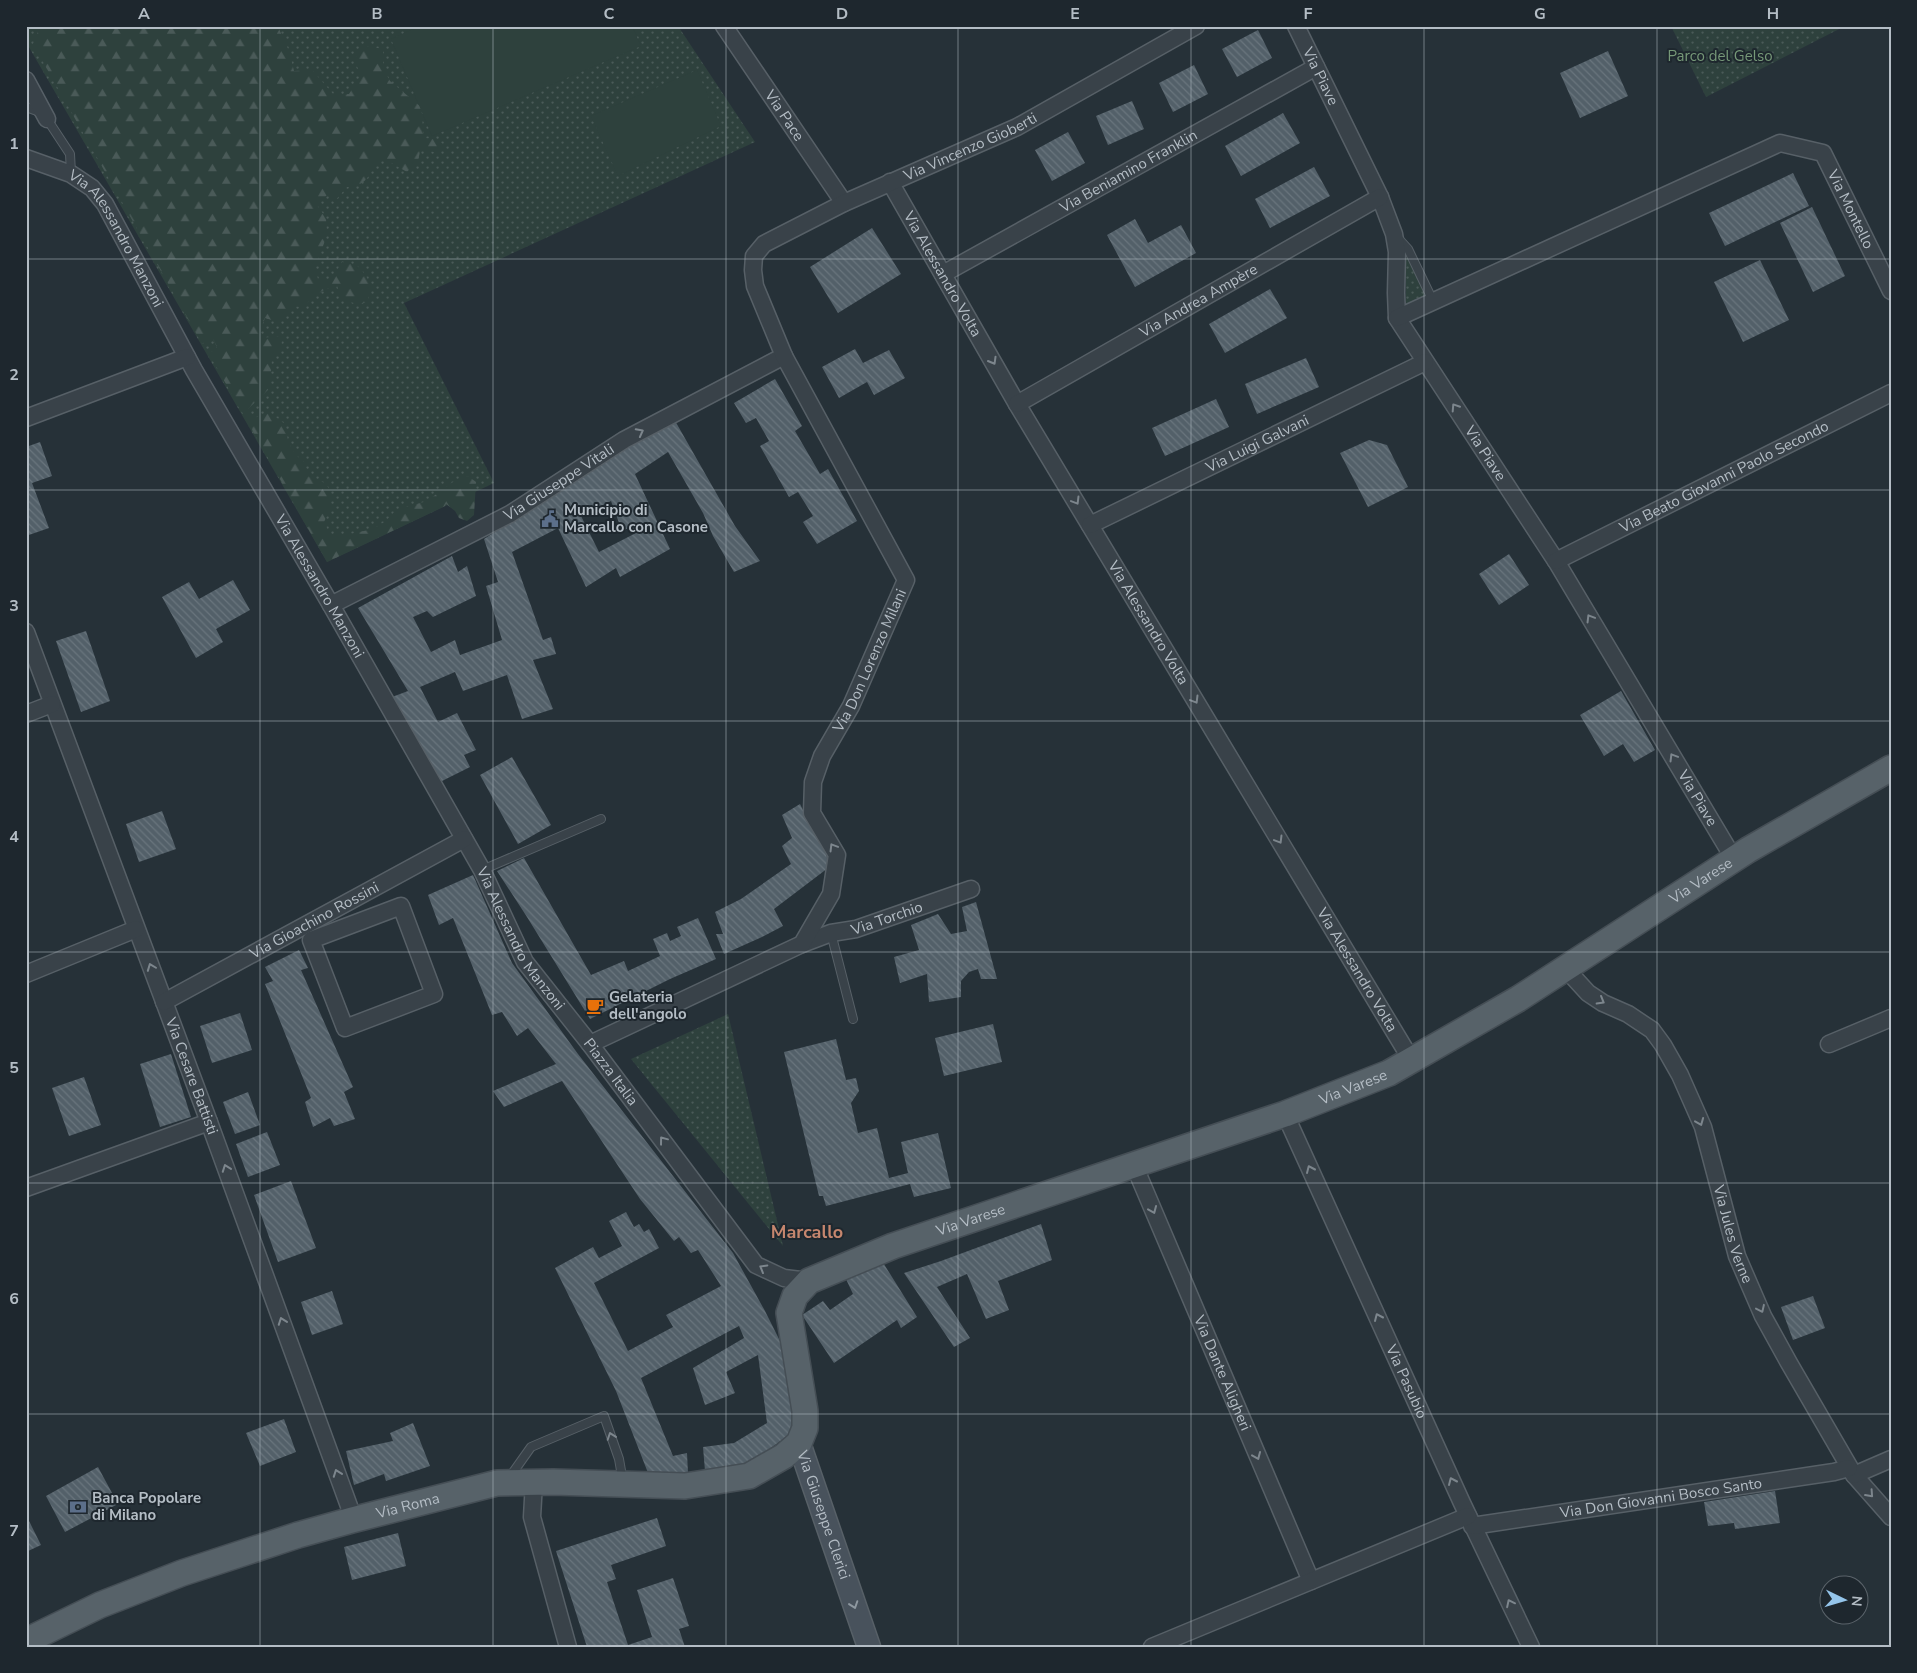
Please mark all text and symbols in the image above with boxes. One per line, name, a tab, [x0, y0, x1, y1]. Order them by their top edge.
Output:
text: A	[138, 3, 150, 25]
text: B	[371, 3, 383, 25]
text: C	[604, 3, 615, 25]
text: D	[836, 3, 848, 25]
text: E	[1070, 3, 1080, 25]
text: F	[1304, 3, 1313, 25]
text: G	[1534, 3, 1546, 25]
text: H	[1767, 3, 1779, 25]
street label: Via Piave	[1298, 43, 1343, 109]
park label: Parco del Gelso	[1667, 46, 1773, 66]
street label: Via Pace	[760, 85, 809, 145]
street label: Via Vincenzo Gioberti	[899, 108, 1040, 186]
street label: Via Beniamino Franklin	[1055, 125, 1201, 218]
text: 1	[9, 133, 19, 155]
street label: Via Alessandro Manzoni	[64, 165, 168, 311]
street label: Via Montello	[1822, 166, 1879, 252]
street label: Via Alessandro Volta	[898, 207, 986, 340]
street label: Via Andrea Ampère	[1135, 259, 1261, 343]
one-way arrow	[986, 356, 996, 365]
text: 2	[9, 364, 19, 386]
one-way arrow	[1452, 404, 1461, 413]
street label: Via Luigi Galvani	[1201, 410, 1312, 478]
street label: Via Beato Giovanni Paolo Secondo	[1615, 416, 1832, 538]
street label: Via Piave	[1460, 421, 1511, 485]
one-way arrow	[635, 428, 644, 438]
street label: Via Giuseppe Vitali	[499, 439, 618, 526]
one-way arrow	[1069, 496, 1079, 505]
place label: Municipio di Marcallo con Casone	[564, 500, 708, 537]
public building icon: Municipio di Marcallo con Casone	[540, 509, 560, 529]
street label: Via Alessandro Manzoni	[270, 510, 369, 661]
street label: Via Alessandro Volta	[1103, 556, 1194, 689]
street label: Via Don Lorenzo Milani	[827, 586, 911, 737]
text: 3	[9, 595, 19, 617]
one-way arrow	[1586, 614, 1596, 623]
one-way arrow	[1189, 695, 1199, 704]
one-way arrow	[1670, 754, 1680, 763]
street label: Via Piave	[1673, 766, 1722, 830]
text: 4	[9, 826, 19, 848]
one-way arrow	[1272, 834, 1282, 843]
one-way arrow	[829, 844, 839, 853]
street label: Via Varese	[1664, 853, 1736, 909]
street label: Via Alessandro Manzoni	[472, 863, 569, 1014]
street label: Via Gioachino Rossini	[245, 877, 382, 964]
street label: Via Torchio	[847, 897, 925, 940]
street label: Via Alessandro Volta	[1312, 903, 1402, 1036]
one-way arrow	[146, 963, 157, 972]
place label: Gelateria dell'angolo	[609, 987, 687, 1024]
one-way arrow	[1596, 995, 1605, 1005]
cafe icon: Gelateria dell'angolo	[585, 996, 605, 1016]
street label: Via Cesare Battisti	[161, 1014, 223, 1137]
street label: Piazza Italia	[579, 1034, 643, 1110]
text: 5	[9, 1057, 19, 1079]
street label: Via Varese	[1315, 1065, 1390, 1110]
one-way arrow	[1694, 1117, 1705, 1126]
one-way arrow	[659, 1137, 668, 1146]
one-way arrow	[222, 1164, 232, 1173]
one-way arrow	[1306, 1165, 1317, 1174]
street label: Via Jules Verne	[1708, 1182, 1758, 1286]
street label: Via Varese	[933, 1199, 1008, 1241]
one-way arrow	[1146, 1205, 1157, 1214]
district label: Marcallo	[771, 1220, 843, 1244]
one-way arrow	[759, 1264, 768, 1274]
text: 6	[9, 1288, 19, 1310]
one-way arrow	[1754, 1304, 1765, 1313]
street label: Via Dante Aligheri	[1189, 1311, 1256, 1434]
one-way arrow	[1373, 1313, 1384, 1322]
one-way arrow	[278, 1317, 288, 1326]
street label: Via Pasubio	[1381, 1341, 1432, 1422]
one-way arrow	[607, 1433, 617, 1441]
street label: Via Giuseppe Clerici	[792, 1447, 855, 1582]
one-way arrow	[1251, 1451, 1262, 1460]
one-way arrow	[333, 1470, 343, 1478]
street label: Via Don Giovanni Bosco Santo	[1558, 1473, 1763, 1523]
one-way arrow	[1448, 1477, 1458, 1486]
place label: Banca Popolare di Milano	[92, 1488, 201, 1525]
street label: Via Roma	[373, 1488, 442, 1524]
one-way arrow	[1864, 1488, 1873, 1497]
bank icon: Banca Popolare di Milano	[68, 1497, 88, 1517]
text: 7	[9, 1520, 19, 1542]
north arrow	[1820, 1576, 1870, 1626]
text: N	[1847, 1595, 1866, 1607]
one-way arrow	[1505, 1599, 1516, 1608]
one-way arrow	[848, 1600, 858, 1608]

